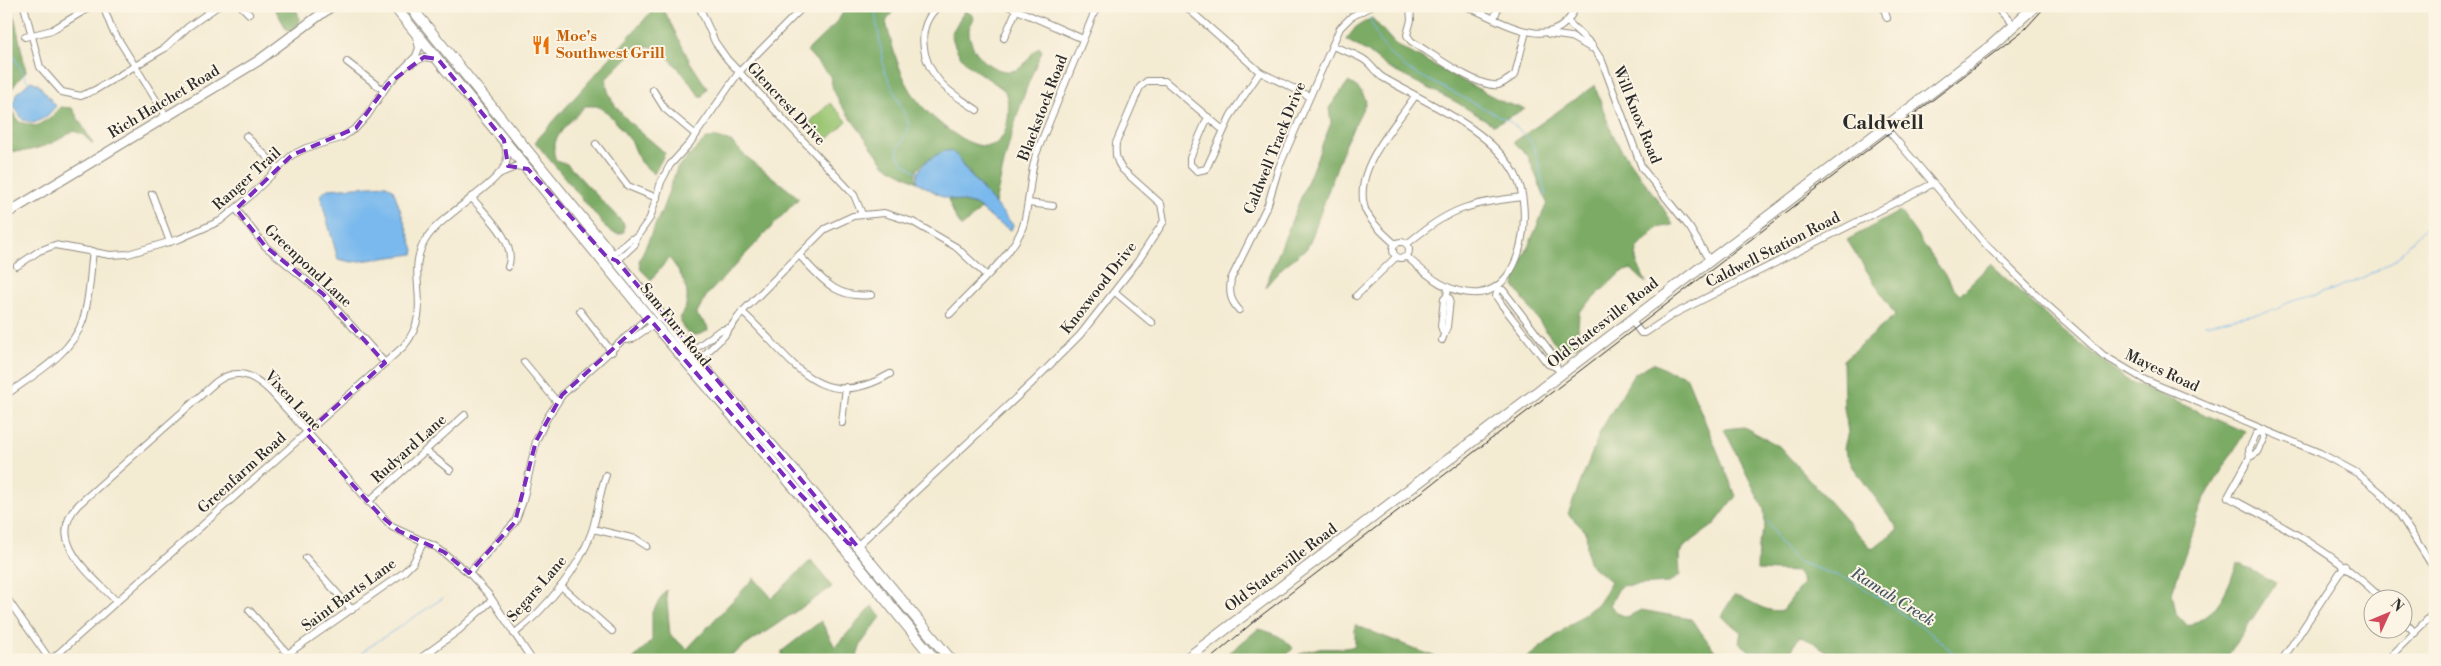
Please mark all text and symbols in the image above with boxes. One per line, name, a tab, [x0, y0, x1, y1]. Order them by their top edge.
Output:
place label: Moe's Southwest Grill	[556, 27, 665, 63]
restaurant icon: Moe's Southwest Grill	[530, 34, 552, 56]
street label: Blackstock Road	[1014, 52, 1072, 165]
street label: Glencrest Drive	[743, 58, 829, 150]
street label: Rich Hatchet Road	[105, 61, 224, 143]
street label: Will Knox Road	[1608, 63, 1665, 167]
street label: Caldwell Track Drive	[1240, 79, 1310, 217]
district label: Caldwell	[1842, 111, 1924, 136]
street label: Ranger Trail	[209, 143, 285, 215]
street label: Caldwell Station Road	[1703, 208, 1844, 292]
street label: Greenpond Lane	[260, 220, 356, 312]
street label: Knoxwood Drive	[1057, 238, 1141, 338]
street label: Old Statesville Road	[1544, 273, 1663, 372]
street label: Sam Furr Road	[636, 279, 715, 371]
street label: Mayes Road	[2122, 346, 2203, 397]
street label: Vixen Lane	[260, 366, 326, 435]
street label: Rudyard Lane	[368, 410, 450, 488]
street label: Greenfarm Road	[194, 428, 290, 518]
street label: Old Statesville Road	[1221, 519, 1341, 616]
street label: Segars Lane	[503, 552, 571, 626]
street label: Saint Barts Lane	[298, 554, 400, 636]
water label: Ramah Creek	[1847, 563, 1939, 631]
north arrow	[2364, 588, 2414, 638]
text: N	[2386, 595, 2407, 616]

